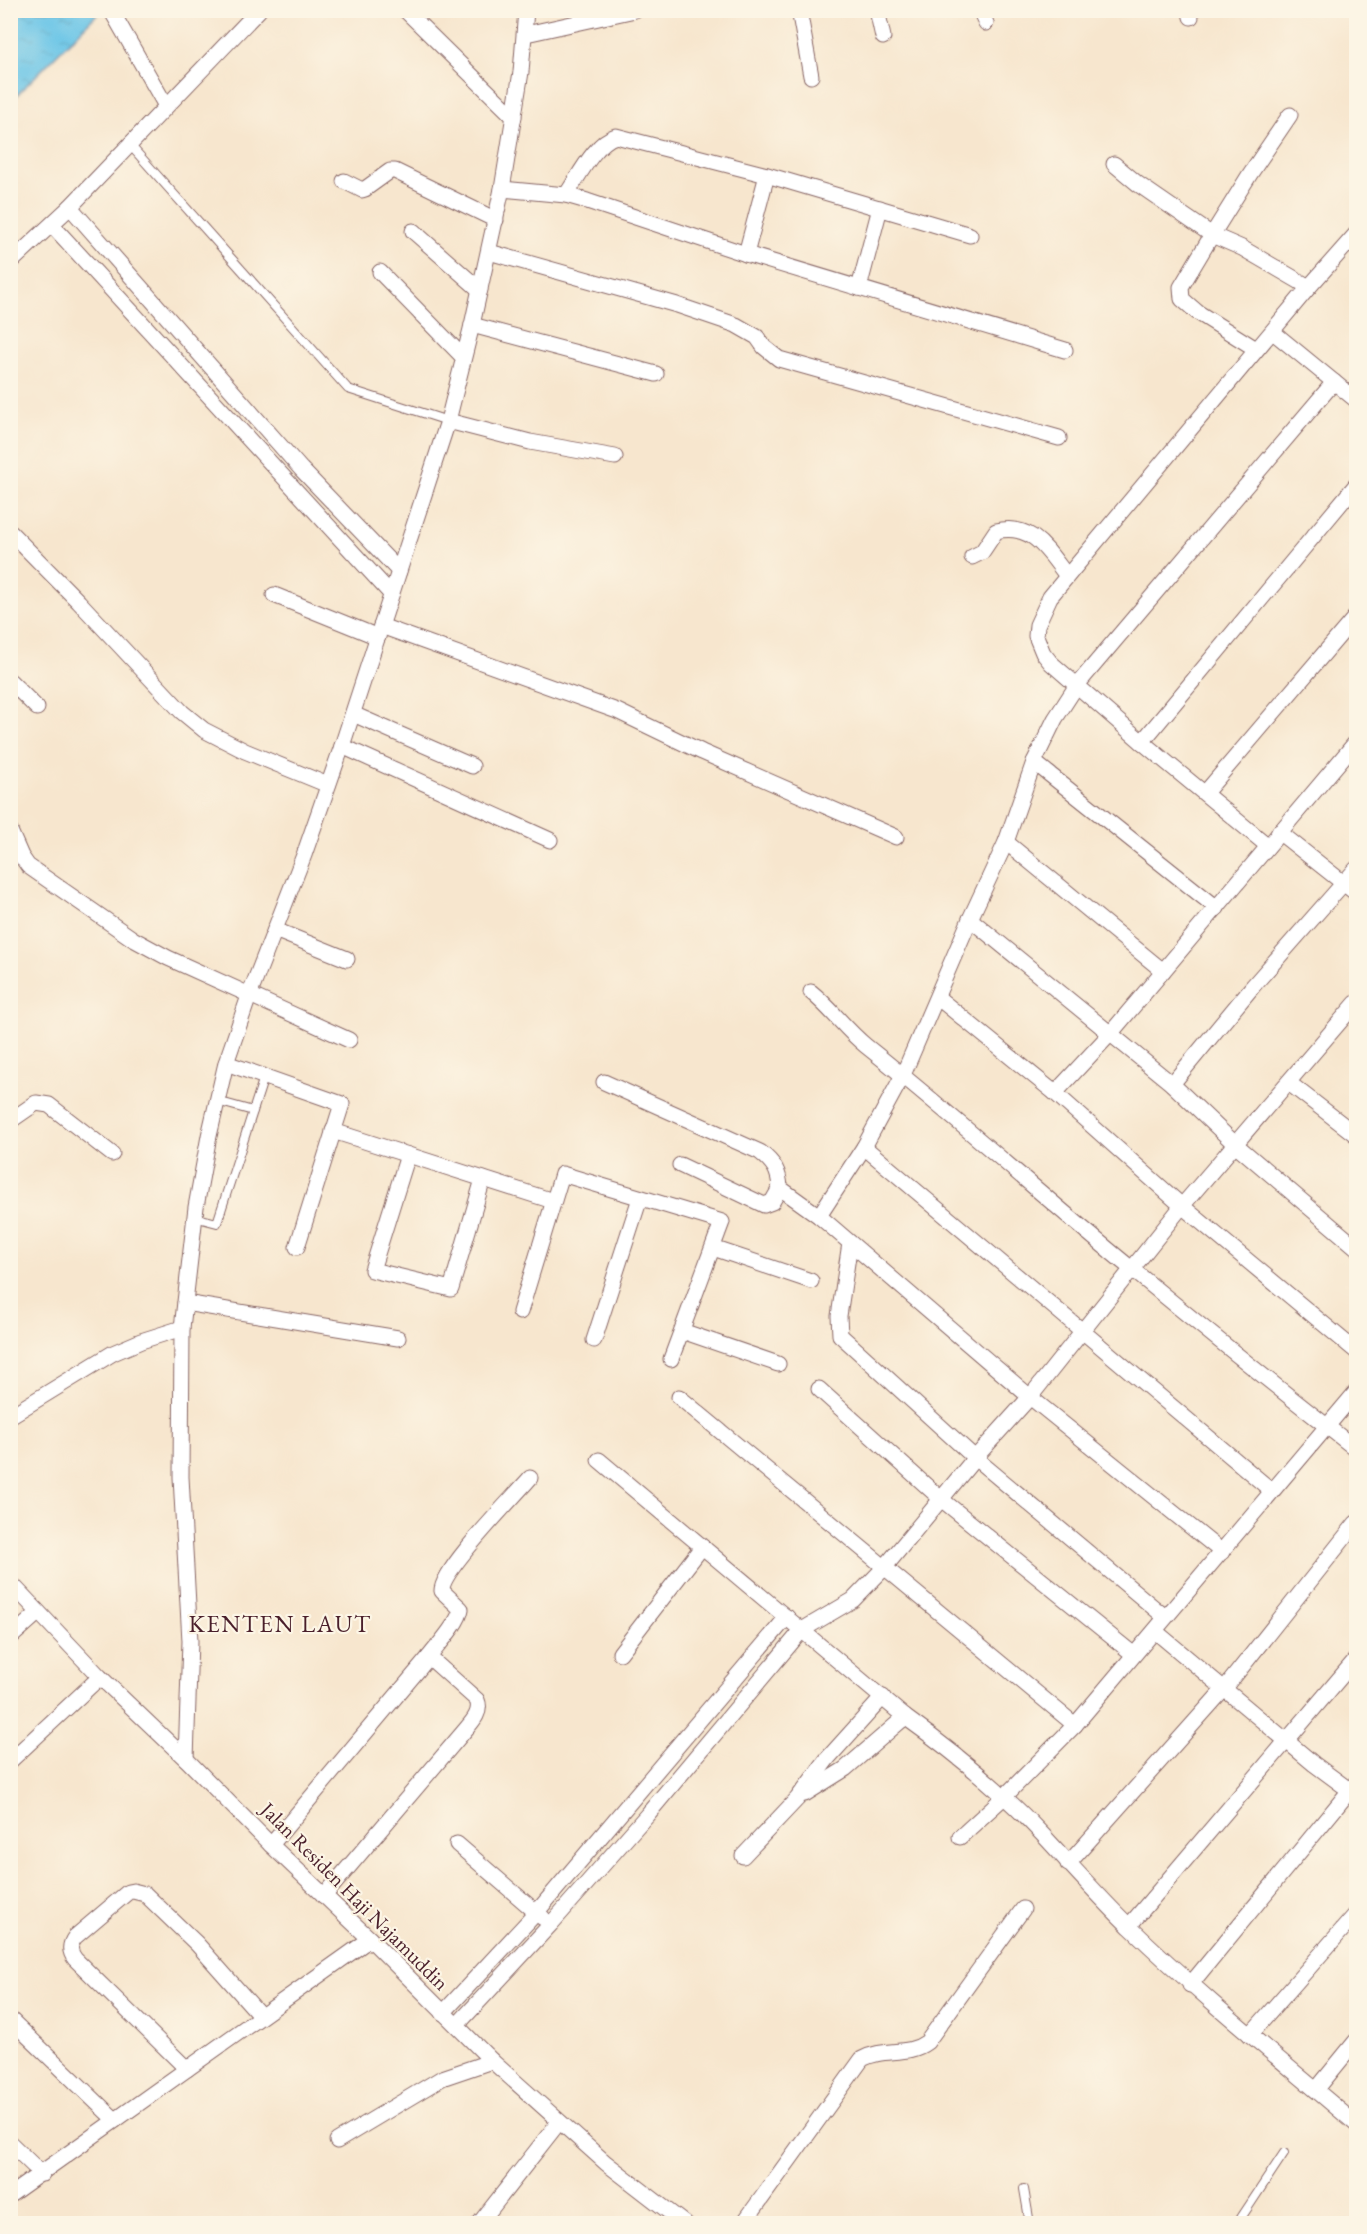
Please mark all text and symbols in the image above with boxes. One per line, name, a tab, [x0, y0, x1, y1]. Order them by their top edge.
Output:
district label: KENTEN LAUT	[188, 1608, 372, 1639]
street label: Jalan Residen Haji Najamuddin	[254, 1795, 455, 1996]

